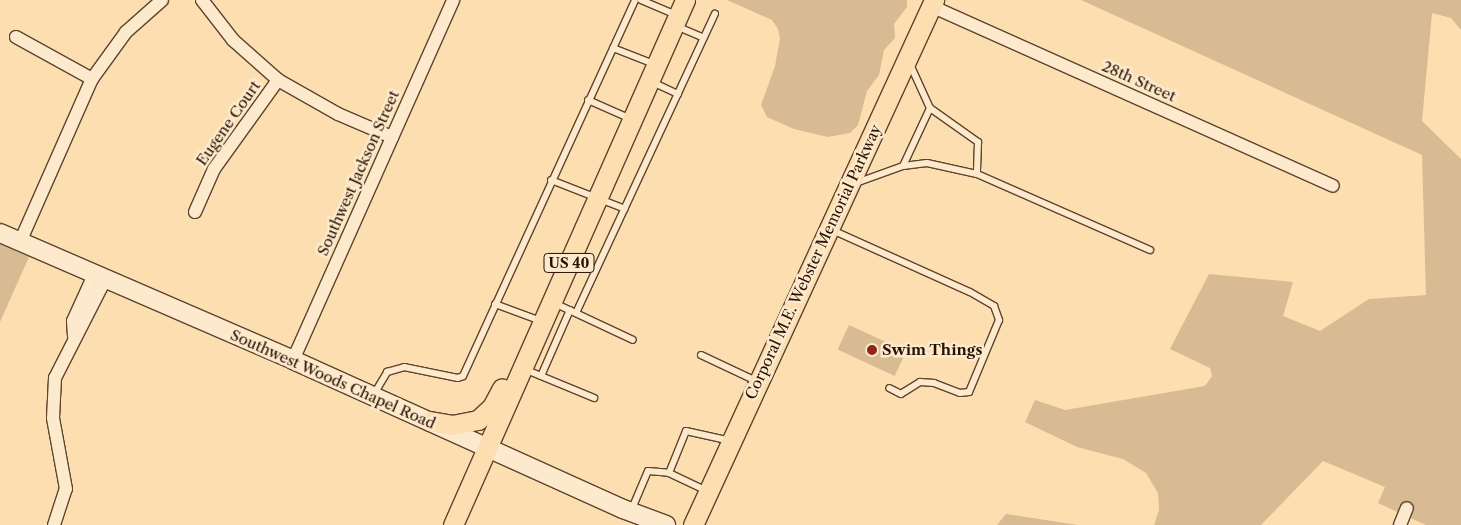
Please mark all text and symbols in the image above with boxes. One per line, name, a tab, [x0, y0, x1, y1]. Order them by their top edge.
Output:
street label: 28th Street	[1099, 57, 1179, 105]
street label: Eugene Court	[192, 77, 264, 169]
street label: Southwest Jackson Street	[313, 88, 403, 258]
street label: Corporal M.E. Webster Memorial Parkway	[741, 121, 885, 403]
road number: US 40	[543, 252, 595, 274]
street label: Southwest Woods Chapel Road	[227, 325, 439, 433]
place label: Swim Things	[882, 341, 983, 359]
marker: Swim Things	[866, 344, 878, 356]

